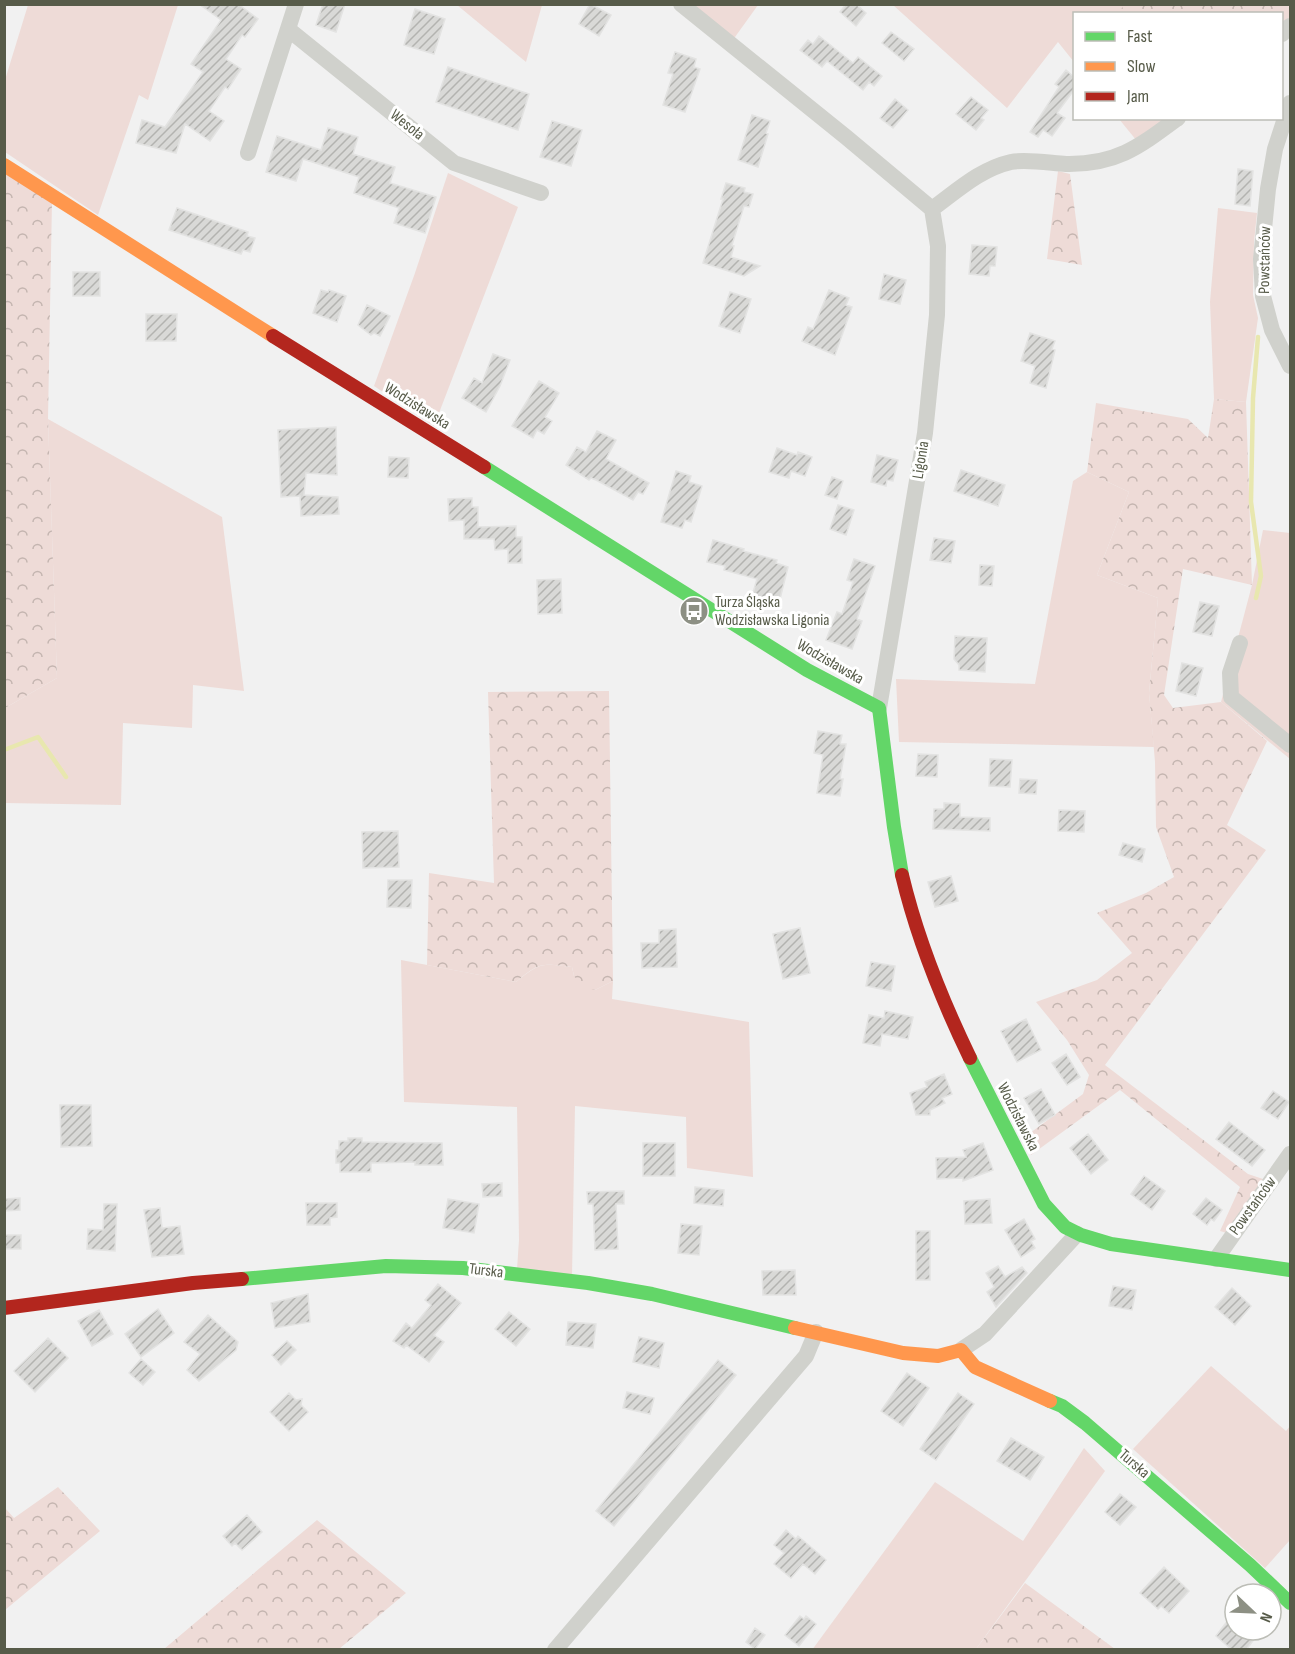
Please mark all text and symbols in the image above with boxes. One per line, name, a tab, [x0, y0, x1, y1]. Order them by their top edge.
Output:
legend	[1073, 12, 1283, 120]
text: Fast	[1127, 26, 1153, 47]
text: Slow	[1127, 56, 1156, 77]
text: Jam	[1126, 86, 1149, 107]
street label: Wesoła	[386, 106, 428, 144]
street label: Powstańców	[1255, 226, 1275, 294]
street label: Wodzisławska	[381, 378, 453, 434]
street label: Ligonia	[909, 440, 933, 480]
place label: Turza Śląska Wodzisławska Ligonia	[715, 593, 829, 630]
bus stop icon: Turza Śląska Wodzisławska Ligonia	[678, 595, 710, 627]
street label: Wodzisławska	[793, 635, 867, 689]
street label: Wodzisławska	[993, 1080, 1043, 1154]
street label: Powstańców	[1225, 1173, 1281, 1239]
street label: Turska	[468, 1259, 504, 1283]
street label: Turska	[1115, 1446, 1153, 1482]
north arrow	[1223, 1582, 1283, 1642]
text: N	[1255, 1610, 1276, 1625]

